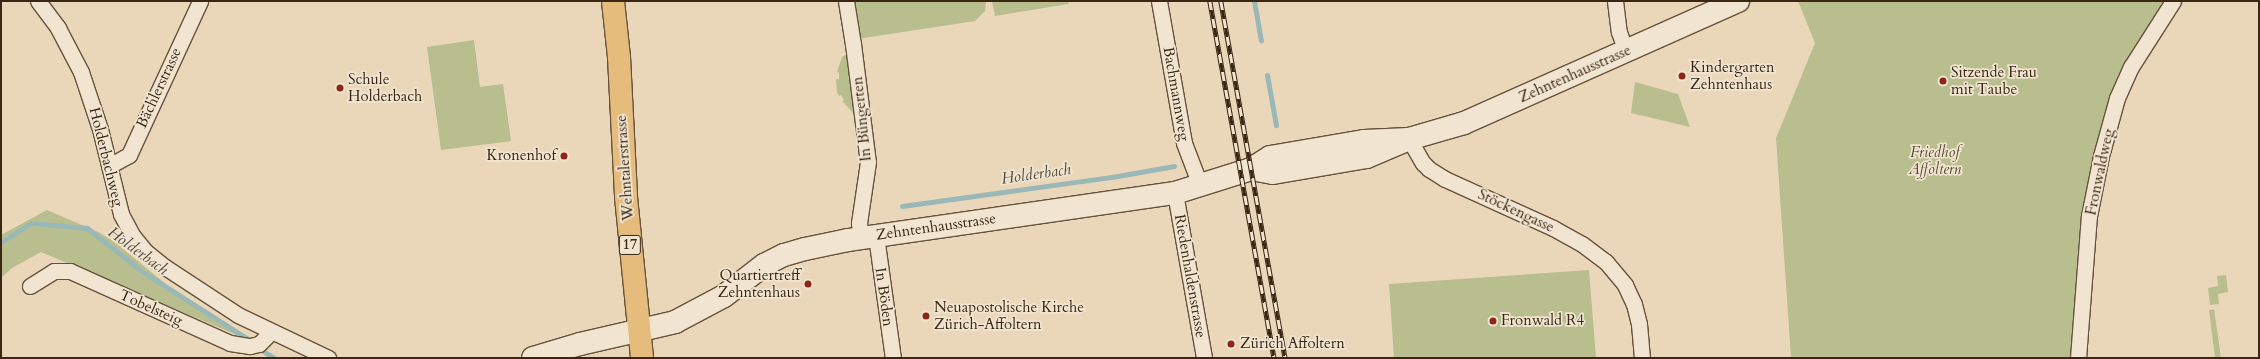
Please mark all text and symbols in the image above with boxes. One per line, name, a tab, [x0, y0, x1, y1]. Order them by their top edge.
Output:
street label: Zehntenhausstrasse	[1516, 41, 1634, 107]
street label: Bächlerstrasse	[133, 45, 185, 131]
street label: Bachmannweg	[1159, 46, 1193, 142]
place label: Kindergarten Zehntenhaus	[1690, 58, 1775, 93]
place label: Sitzende Frau mit Taube	[1951, 63, 2037, 98]
place label: Schule Holderbach	[348, 70, 422, 105]
marker: Kindergarten Zehntenhaus	[1677, 71, 1687, 81]
street label: In Büngerten	[849, 76, 875, 162]
marker: Sitzende Frau mit Taube	[1938, 76, 1948, 86]
marker: Schule Holderbach	[335, 83, 345, 93]
street label: Holderbachweg	[85, 106, 127, 208]
street label: Wehntalerstrasse	[612, 114, 638, 222]
street label: Fronwaldweg	[2082, 127, 2118, 217]
park label: Friedhof Affoltern	[1909, 143, 1961, 178]
place label: Kronenhof	[486, 147, 556, 165]
marker: Kronenhof	[559, 151, 569, 161]
water label: Holderbach	[1000, 160, 1072, 188]
street label: Stöckengasse	[1475, 185, 1557, 237]
street label: Zehntenhausstrasse	[875, 210, 997, 244]
street label: Riedenhaldenstrasse	[1170, 213, 1210, 339]
water label: Holderbach	[104, 223, 172, 279]
road number: 17	[618, 233, 642, 257]
place label: Quartiertreff Zehntenhaus	[718, 266, 800, 301]
street label: In Böden	[871, 266, 897, 328]
marker: Quartiertreff Zehntenhaus	[803, 279, 813, 289]
street label: Tobelsteig	[117, 286, 185, 330]
place label: Neuapostolische Kirche Zürich-Affoltern	[934, 298, 1084, 333]
marker: Neuapostolische Kirche Zürich-Affoltern	[921, 311, 931, 321]
place label: Fronwald R4	[1501, 312, 1584, 330]
marker: Fronwald R4	[1488, 316, 1498, 326]
place label: Zürich Affoltern	[1240, 335, 1345, 353]
marker: Zürich Affoltern	[1225, 338, 1237, 350]

